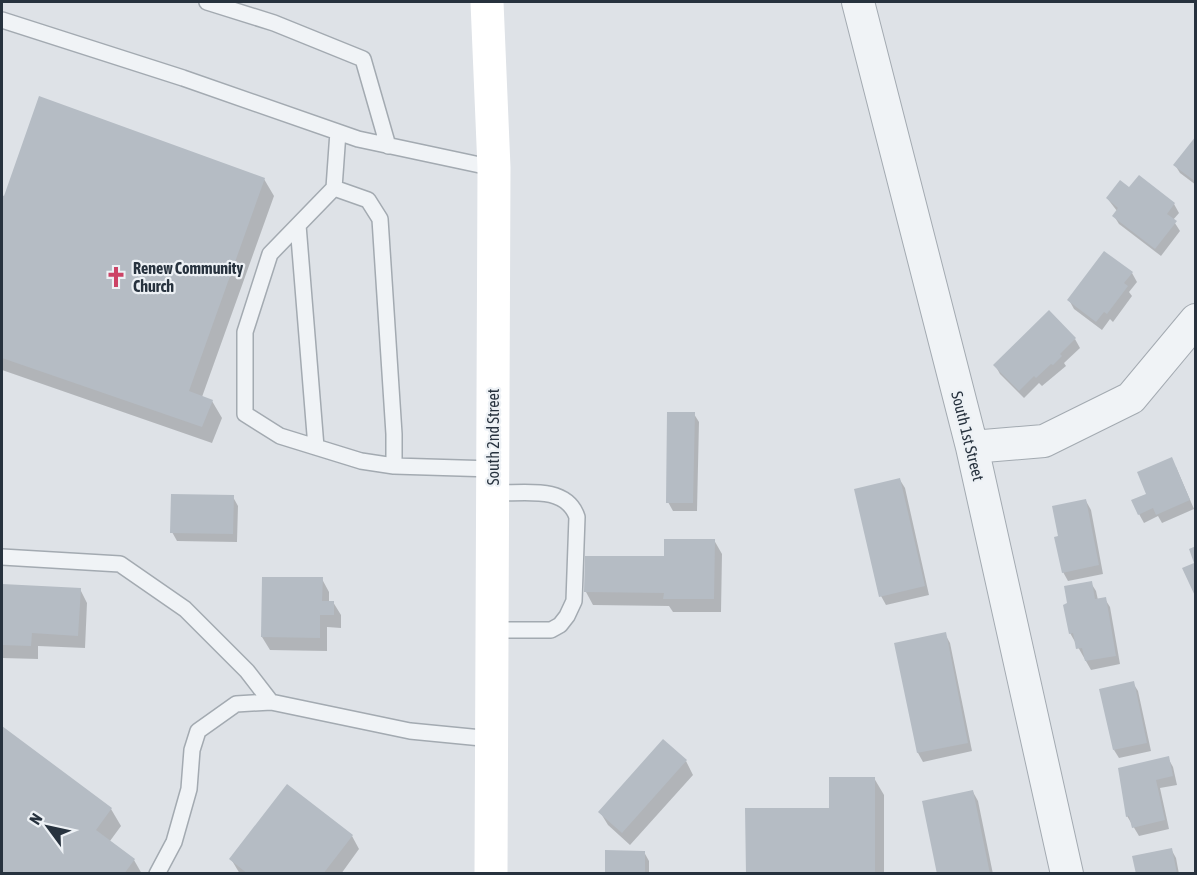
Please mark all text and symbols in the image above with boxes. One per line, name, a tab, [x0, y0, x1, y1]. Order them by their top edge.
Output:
place label: Renew Community Church	[133, 259, 243, 295]
church icon: Renew Community Church	[104, 265, 128, 289]
street label: South 2nd Street	[484, 388, 502, 485]
street label: South 1st Street	[948, 389, 988, 483]
north arrow	[18, 797, 78, 857]
text: N	[25, 810, 46, 828]

